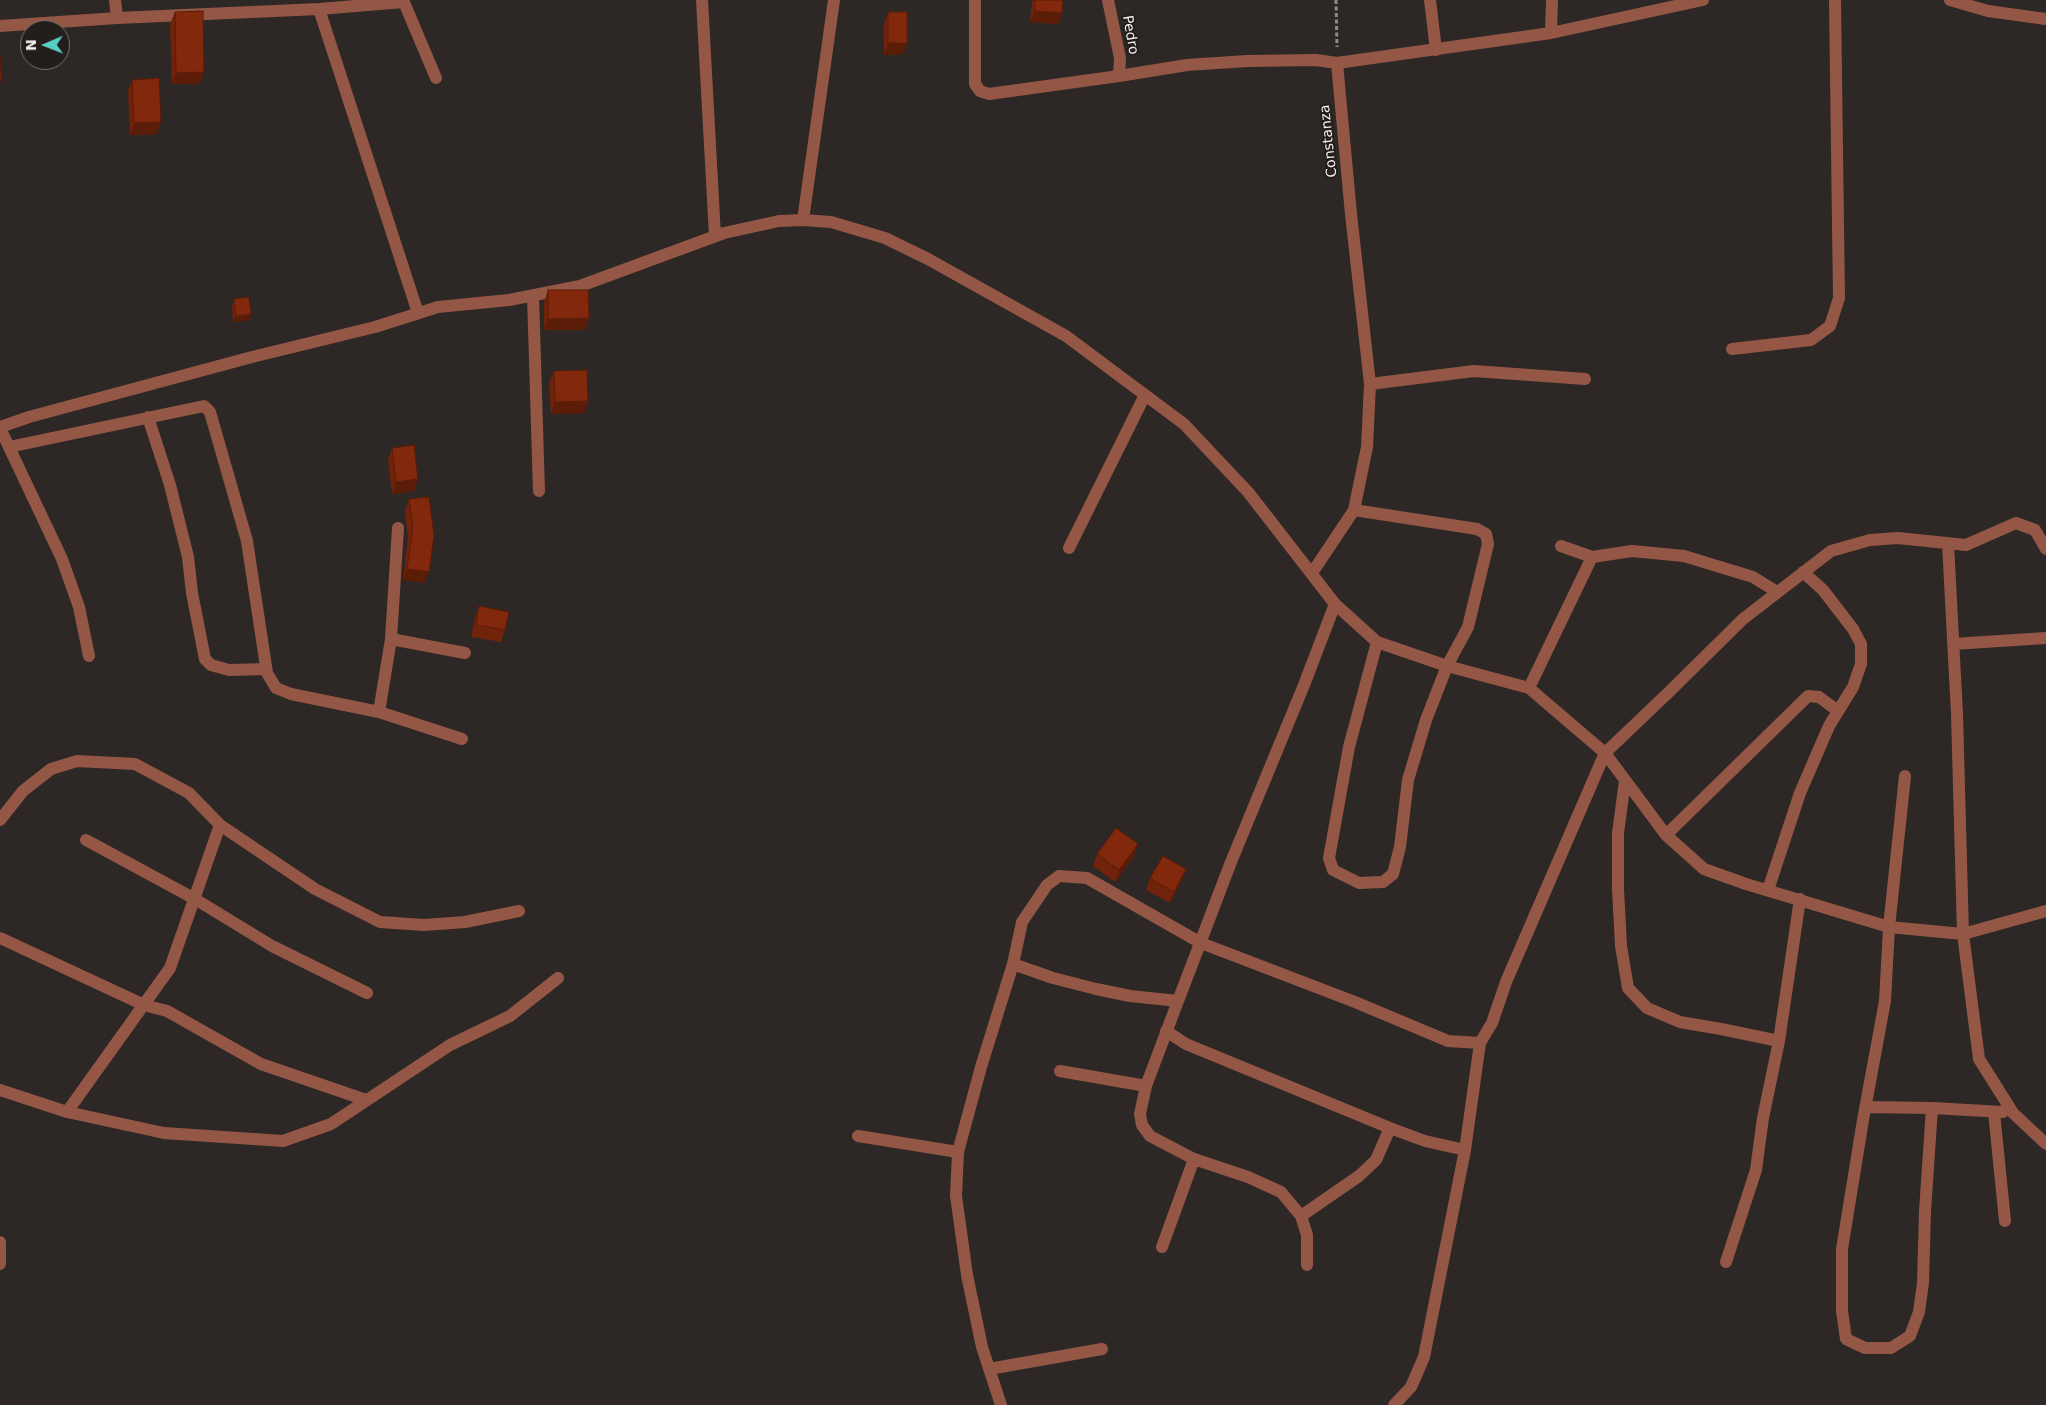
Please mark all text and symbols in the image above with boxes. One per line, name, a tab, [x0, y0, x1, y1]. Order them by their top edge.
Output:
street label: Pedro	[1118, 14, 1142, 56]
north arrow	[20, 20, 70, 70]
text: N	[23, 39, 39, 51]
street label: Constanza	[1317, 104, 1341, 178]

